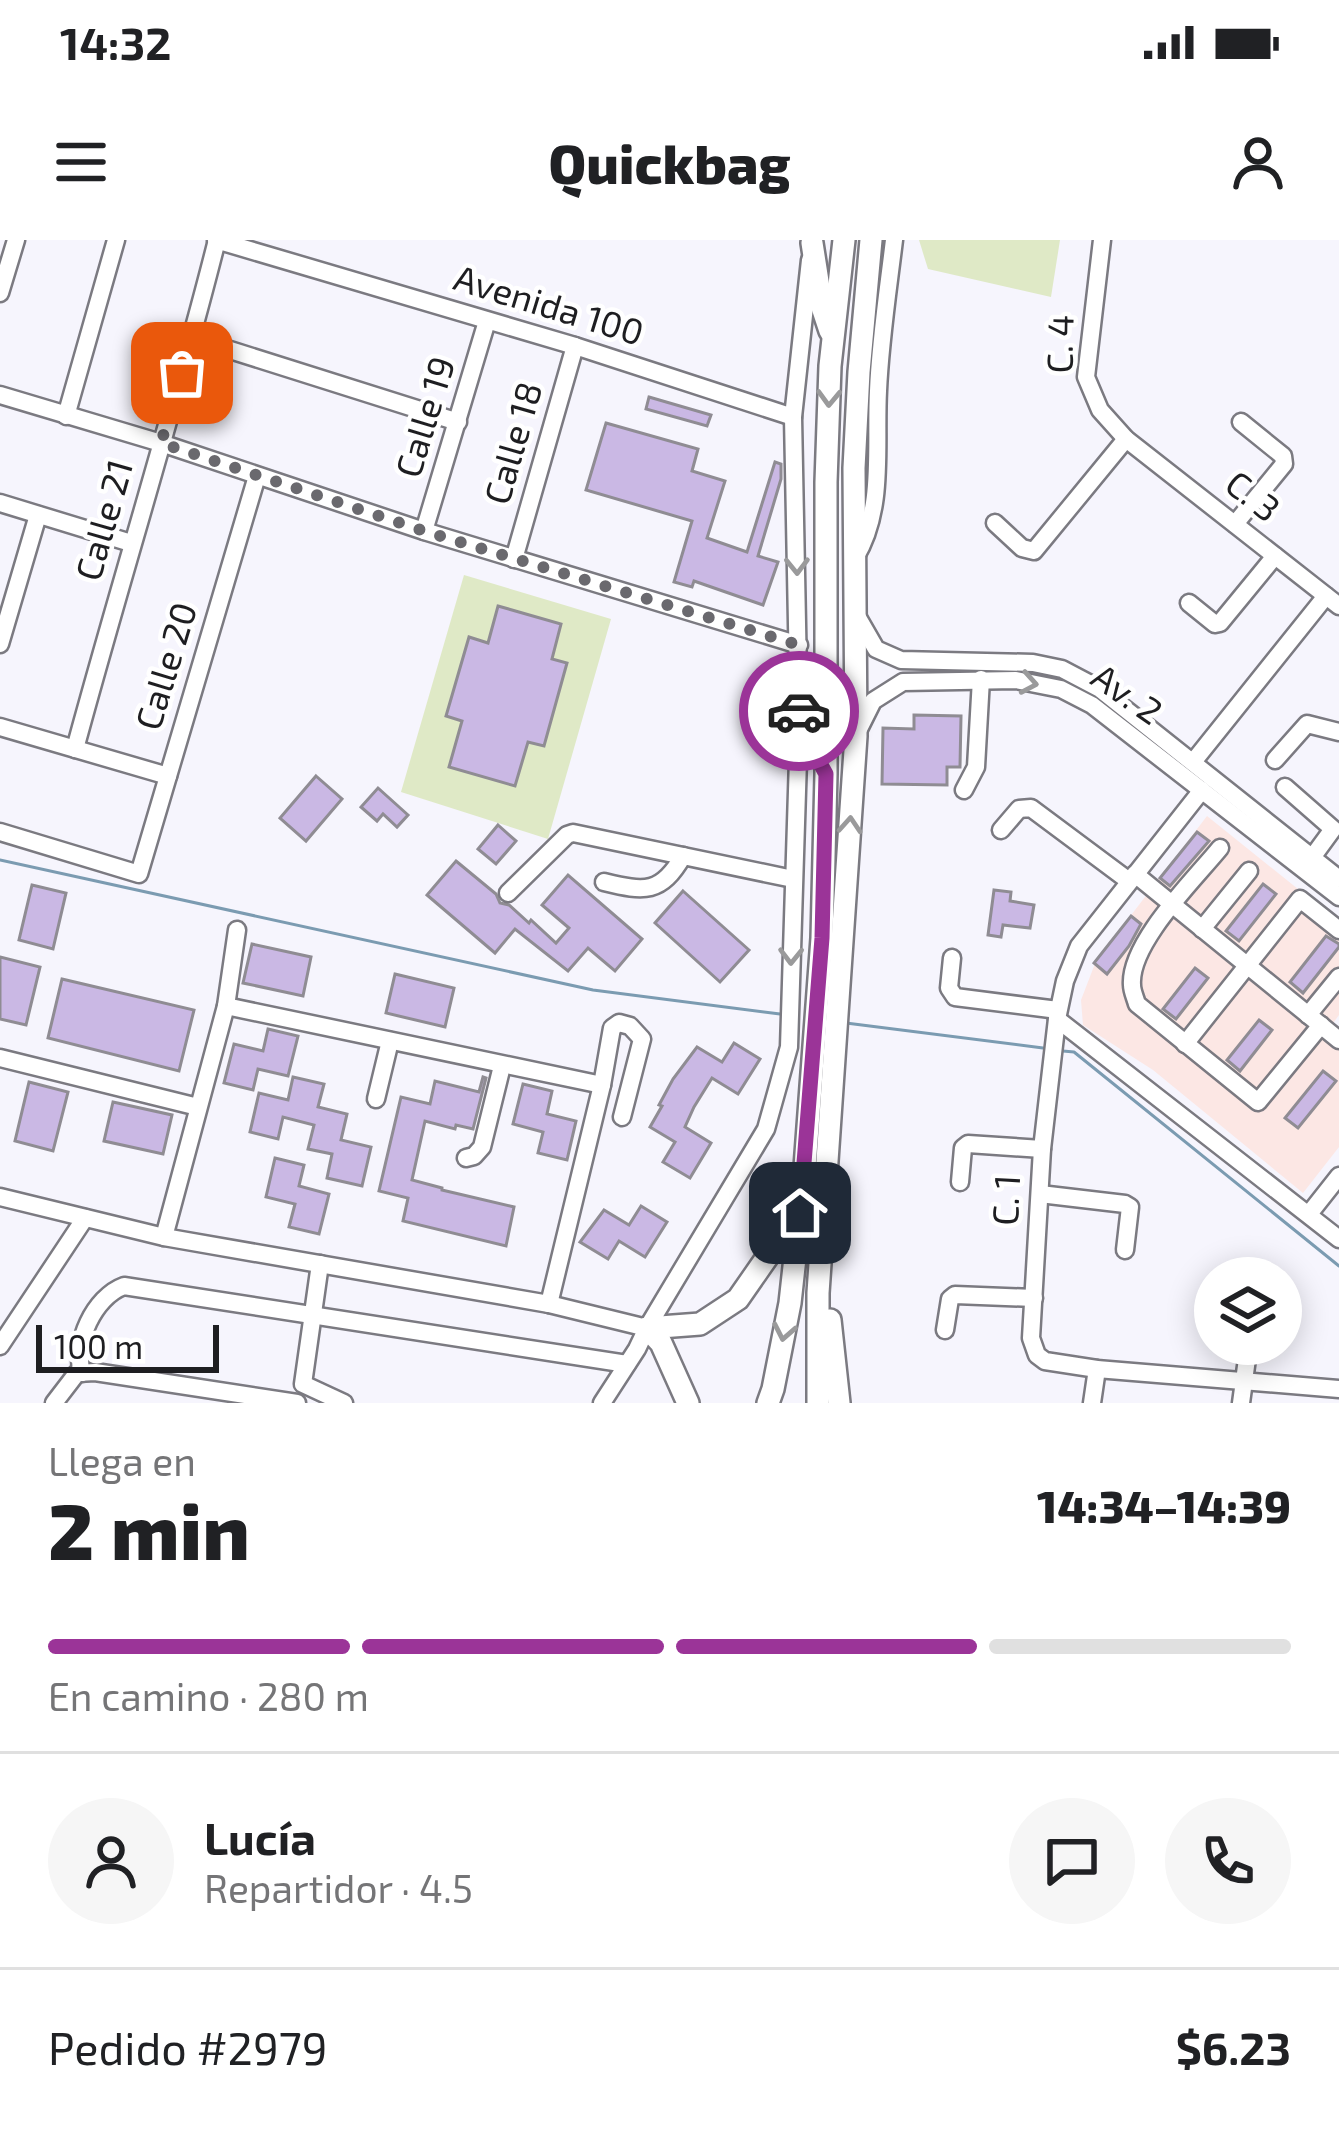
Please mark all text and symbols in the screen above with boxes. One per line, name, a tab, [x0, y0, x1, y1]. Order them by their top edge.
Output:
text: 14:32	[60, 15, 171, 69]
icon: menu	[48, 129, 114, 195]
icon: person	[1225, 129, 1291, 195]
text: Quickbag	[549, 130, 790, 195]
street label: Avenida 100	[449, 254, 649, 353]
street label: C. 4	[1036, 314, 1081, 374]
pin	[131, 322, 233, 424]
icon: bag	[149, 340, 215, 406]
street label: Calle 19	[385, 351, 462, 482]
street label: Calle 18	[474, 376, 549, 509]
one-way arrow	[816, 389, 842, 408]
street label: Calle 21	[65, 454, 140, 585]
street label: C. 3	[1218, 460, 1290, 529]
one-way arrow	[783, 557, 809, 576]
street label: Calle 20	[125, 597, 204, 734]
courier	[739, 651, 859, 771]
street label: Av. 2	[1084, 653, 1171, 732]
one-way arrow	[1019, 669, 1039, 694]
icon: car	[766, 678, 832, 744]
one-way arrow	[837, 815, 863, 834]
one-way arrow	[779, 947, 805, 966]
pin	[749, 1162, 851, 1264]
street label: C. 1	[982, 1173, 1027, 1227]
icon: home	[767, 1180, 833, 1246]
map controls	[1194, 1257, 1302, 1365]
button: layers	[1194, 1257, 1302, 1365]
scale bar	[36, 1319, 219, 1372]
one-way arrow	[772, 1322, 798, 1342]
text: 100 m	[54, 1326, 143, 1366]
text: Llega en	[48, 1437, 196, 1484]
text: 14:34–14:39	[1037, 1478, 1291, 1532]
text: 2 min	[48, 1482, 250, 1576]
text: En camino · 280 m	[48, 1672, 369, 1719]
button: person	[48, 1798, 174, 1924]
button: chat	[1009, 1798, 1135, 1924]
button: phone	[1165, 1798, 1291, 1924]
text: Lucía	[204, 1810, 316, 1864]
text: Repartidor · 4.5	[204, 1864, 473, 1911]
text: Pedido #2979	[48, 2020, 327, 2074]
text: $6.23	[1176, 2020, 1291, 2074]

